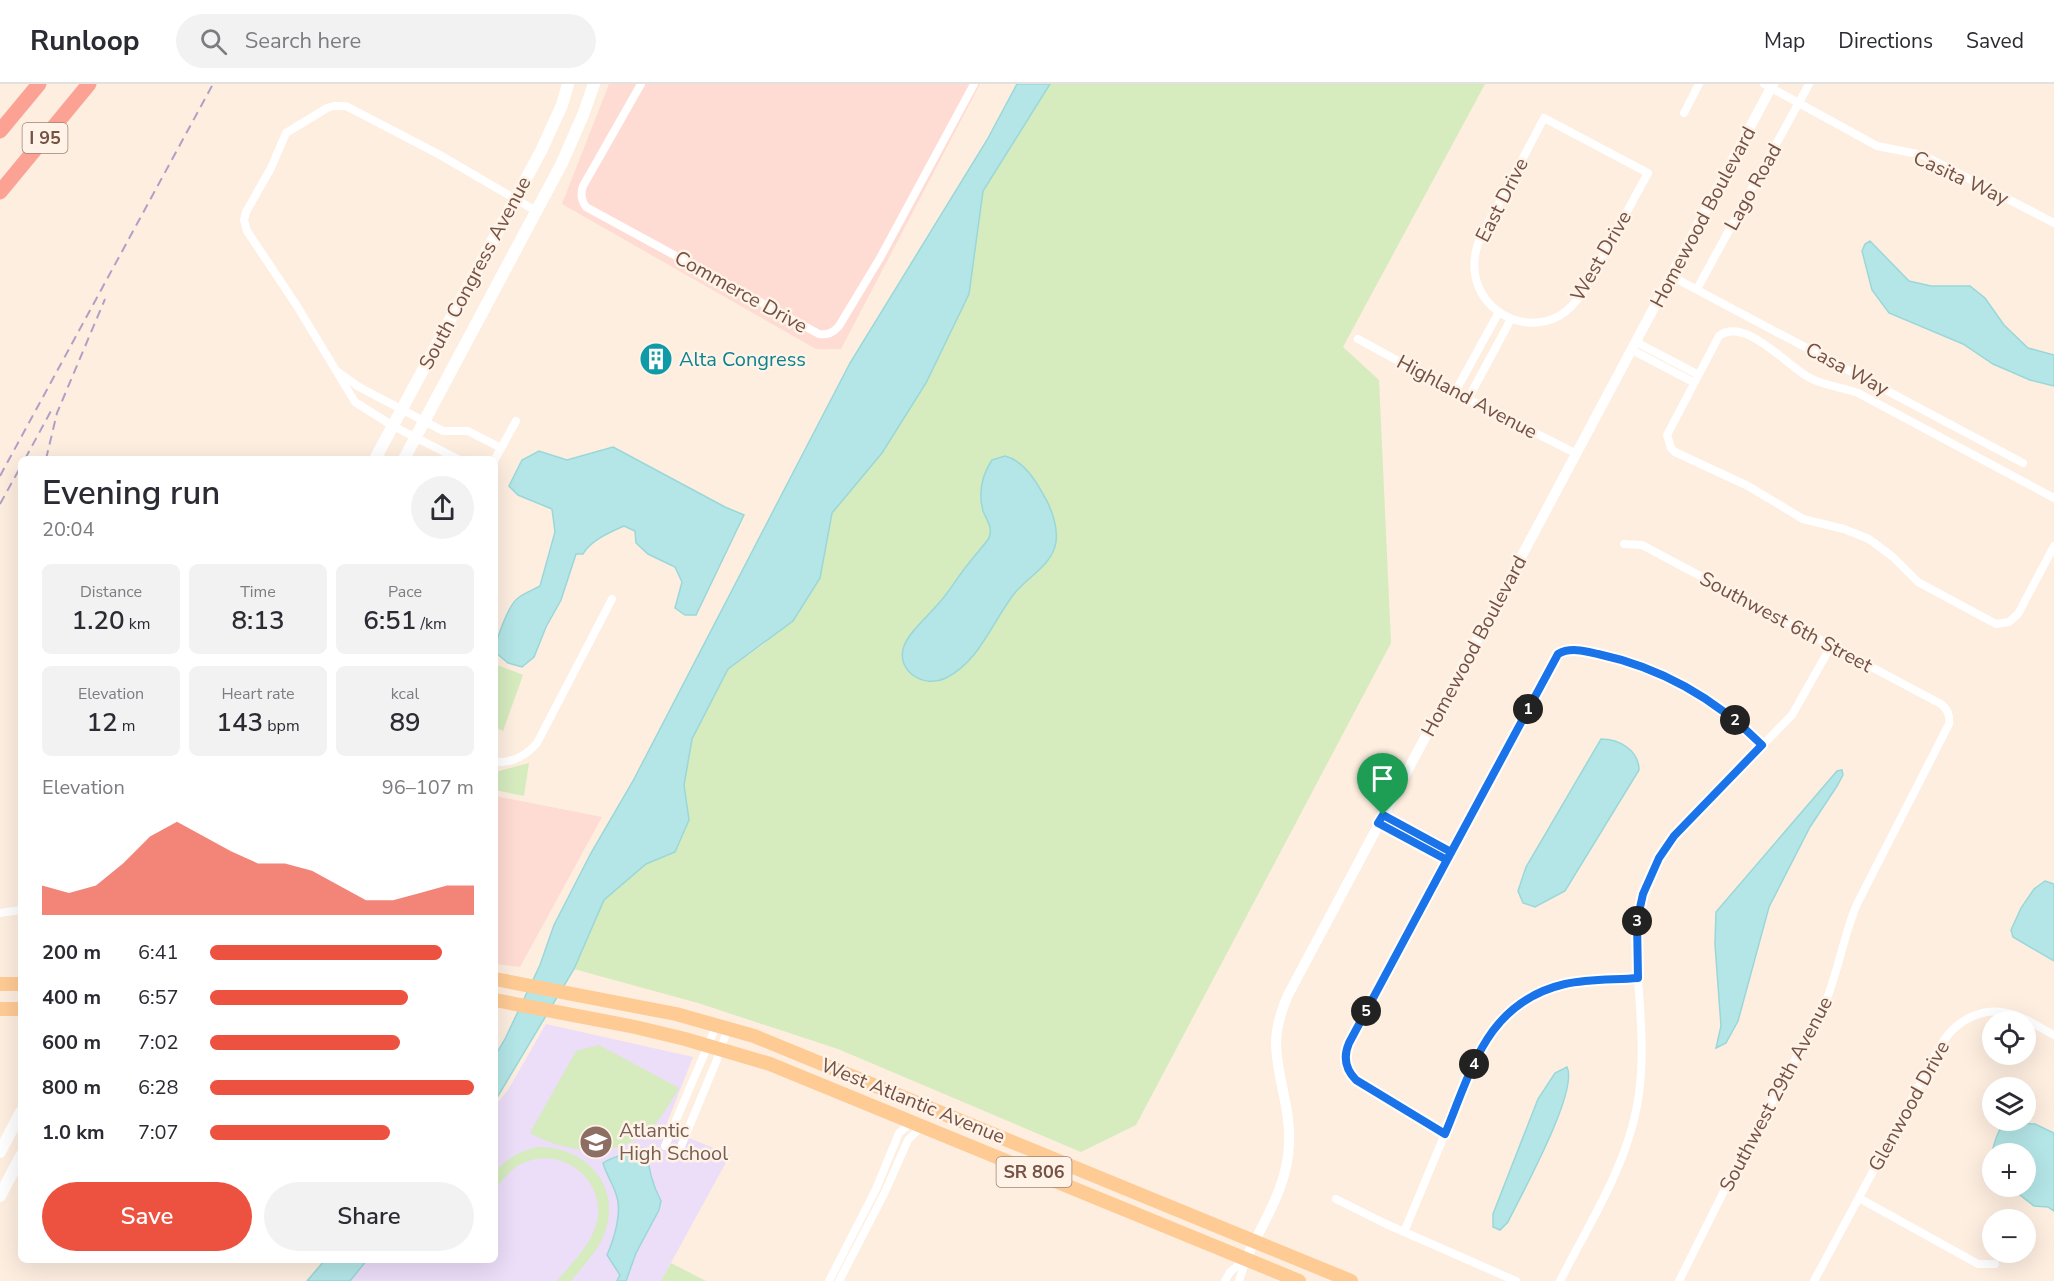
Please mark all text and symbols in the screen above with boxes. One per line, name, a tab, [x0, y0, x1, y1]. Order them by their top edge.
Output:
search box	[176, 14, 596, 68]
text: Runloop	[30, 22, 140, 60]
icon: search	[197, 25, 230, 58]
text: Search here	[245, 26, 361, 56]
text: Map	[1764, 27, 1805, 55]
text: Directions	[1838, 27, 1933, 55]
text: Saved	[1966, 27, 2024, 55]
street label: Homewood Boulevard	[1644, 122, 1762, 312]
road number: I 95	[22, 123, 68, 153]
street label: Lago Road	[1718, 138, 1788, 236]
street label: Casita Way	[1909, 144, 2014, 212]
street label: East Drive	[1469, 153, 1535, 247]
street label: South Congress Avenue	[413, 172, 537, 374]
street label: West Drive	[1564, 206, 1638, 306]
street label: Commerce Drive	[670, 244, 812, 340]
street label: Casa Way	[1801, 336, 1894, 403]
building icon: Alta Congress	[638, 341, 674, 377]
place label: Alta Congress	[679, 346, 806, 373]
street label: Highland Avenue	[1392, 349, 1542, 445]
text: Evening run	[42, 471, 220, 516]
button: share	[411, 476, 474, 539]
text: 20:04	[42, 516, 95, 543]
street label: Homewood Boulevard	[1415, 551, 1533, 741]
street label: Southwest 6th Street	[1695, 565, 1878, 679]
text: Distance	[80, 581, 142, 603]
text: Time	[240, 581, 276, 603]
text: Pace	[388, 581, 422, 603]
text: 1.20	[72, 603, 125, 638]
text: 8:13	[232, 603, 284, 638]
text: 6:51	[363, 603, 416, 638]
text: km	[125, 613, 150, 635]
text: /km	[416, 613, 447, 635]
text: Elevation	[78, 683, 144, 705]
text: Heart rate	[221, 683, 295, 705]
text: kcal	[391, 683, 419, 705]
pin: 1	[1513, 694, 1543, 724]
text: 1	[1523, 698, 1533, 720]
text: 12	[86, 705, 118, 740]
text: 143	[216, 705, 263, 740]
text: 89	[389, 705, 421, 740]
pin: 2	[1720, 705, 1750, 735]
text: 2	[1730, 709, 1740, 731]
text: m	[118, 715, 136, 737]
text: bpm	[263, 715, 300, 737]
pin	[1357, 753, 1408, 815]
icon: arrive	[1366, 762, 1399, 795]
text: Elevation	[42, 774, 125, 801]
text: 96–107 m	[382, 774, 474, 801]
pin: 3	[1622, 906, 1652, 936]
text: 3	[1632, 910, 1642, 932]
text: 200 m	[42, 939, 101, 966]
text: 6:41	[138, 939, 179, 966]
text: 400 m	[42, 984, 101, 1011]
text: 6:57	[138, 984, 179, 1011]
street label: Southwest 29th Avenue	[1713, 992, 1839, 1196]
pin: 5	[1351, 996, 1381, 1026]
text: 5	[1361, 1000, 1371, 1022]
map controls	[1982, 1011, 2036, 1263]
button: locate	[1982, 1011, 2036, 1065]
text: 600 m	[42, 1029, 101, 1056]
text: 7:02	[138, 1029, 179, 1056]
street label: Glenwood Drive	[1862, 1036, 1956, 1176]
pin: 4	[1459, 1049, 1489, 1079]
street label: West Atlantic Avenue	[817, 1052, 1009, 1150]
text: 4	[1469, 1053, 1479, 1075]
text: 800 m	[42, 1074, 101, 1101]
text: 6:28	[138, 1074, 179, 1101]
button: layers	[1982, 1077, 2036, 1131]
place label: Atlantic High School	[619, 1117, 728, 1167]
text: 1.0 km	[42, 1119, 105, 1146]
text: 7:07	[138, 1119, 179, 1146]
school or university icon: Atlantic High School	[578, 1124, 614, 1160]
button: +	[1982, 1143, 2036, 1197]
road number: SR 806	[996, 1157, 1072, 1187]
button: Save	[42, 1182, 252, 1251]
button: Share	[264, 1182, 474, 1251]
button: −	[1982, 1209, 2036, 1263]

